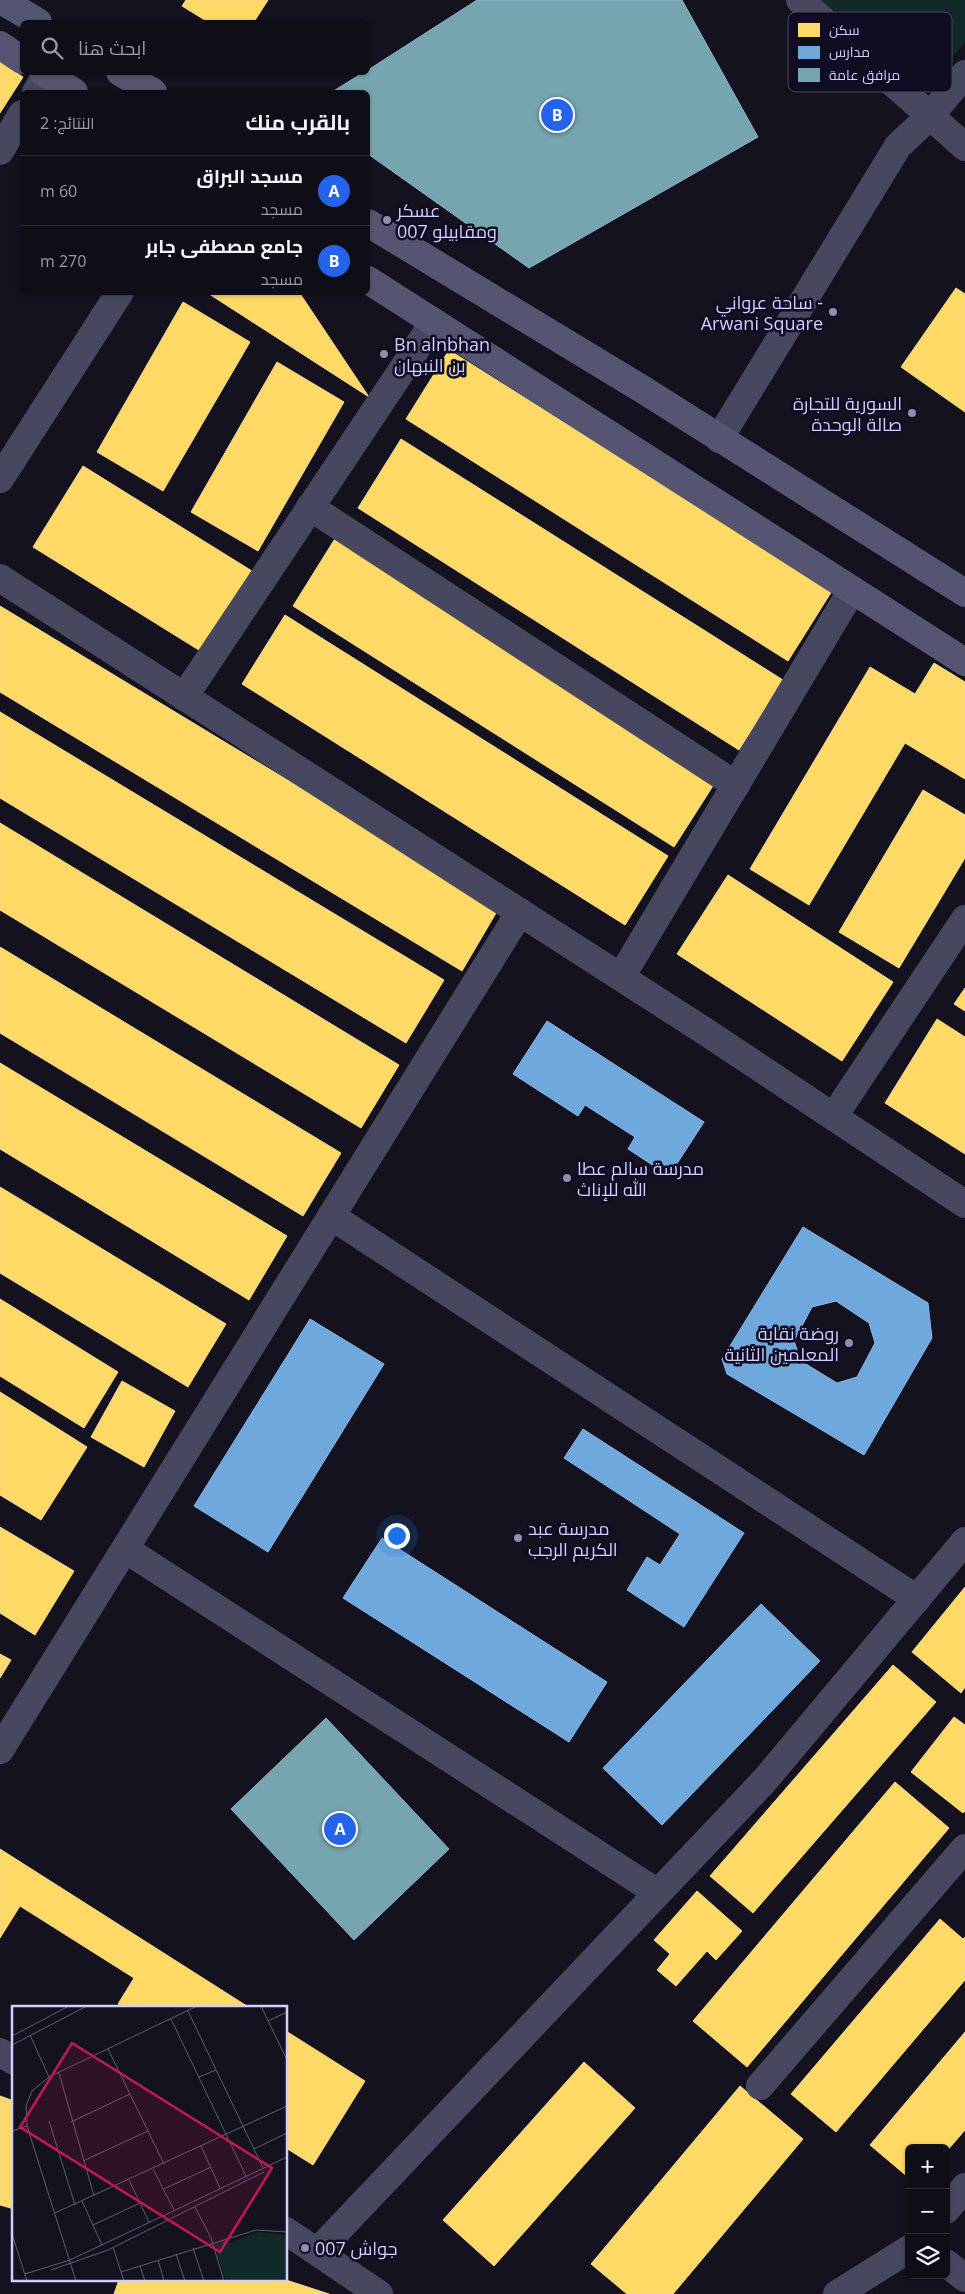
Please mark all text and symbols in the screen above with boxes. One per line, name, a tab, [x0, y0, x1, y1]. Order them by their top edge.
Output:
legend	[788, 12, 952, 92]
search box	[20, 20, 370, 75]
text: سكن	[829, 20, 860, 39]
icon: search	[38, 34, 66, 62]
text: ابحث هنا	[78, 35, 146, 61]
text: مدارس	[829, 42, 870, 61]
text: مرافق عامة	[829, 65, 900, 84]
pin: B	[541, 96, 573, 134]
text: بالقرب منك	[245, 108, 350, 136]
text: النتائج: 2	[40, 112, 95, 134]
text: مسجد البراق	[197, 163, 303, 189]
text: 60 m	[40, 180, 77, 202]
text: A	[328, 180, 340, 202]
text: مسجد	[261, 198, 303, 220]
place label: عسكر ومقابيلو 007	[396, 198, 497, 243]
marker: عسكر ومقابيلو 007	[381, 214, 393, 226]
text: جامع مصطفى جابر	[145, 233, 303, 259]
text: 270 m	[40, 250, 86, 272]
text: B	[329, 250, 339, 272]
text: مسجد	[261, 268, 303, 290]
place label: ساحة عرواني - Arwani Square	[701, 290, 823, 335]
marker: ساحة عرواني - Arwani Square	[827, 306, 839, 318]
place label: Bn alnbhan بن النبهان	[394, 332, 490, 377]
marker: Bn alnbhan بن النبهان	[378, 348, 390, 360]
place label: السورية للتجارة صالة الوحدة	[793, 391, 902, 436]
marker: السورية للتجارة صالة الوحدة	[906, 407, 918, 419]
place label: مدرسة سالم عطا الله للإناث	[577, 1156, 704, 1201]
marker: مدرسة سالم عطا الله للإناث	[561, 1172, 573, 1184]
place label: روضة نقابة المعلمين الثانية	[724, 1321, 839, 1366]
marker: روضة نقابة المعلمين الثانية	[843, 1337, 855, 1349]
place label: مدرسة عبد الكريم الرجب	[528, 1516, 618, 1562]
your location	[384, 1523, 410, 1549]
marker: مدرسة عبد الكريم الرجب	[512, 1532, 524, 1544]
pin: A	[324, 1810, 356, 1848]
inset map	[12, 2006, 288, 2282]
map controls	[905, 2144, 950, 2279]
button: +	[905, 2144, 950, 2189]
button: −	[905, 2189, 950, 2234]
button: layers	[905, 2234, 950, 2279]
place label: جواش 007	[315, 2236, 398, 2260]
marker: جواش 007	[299, 2242, 311, 2254]

